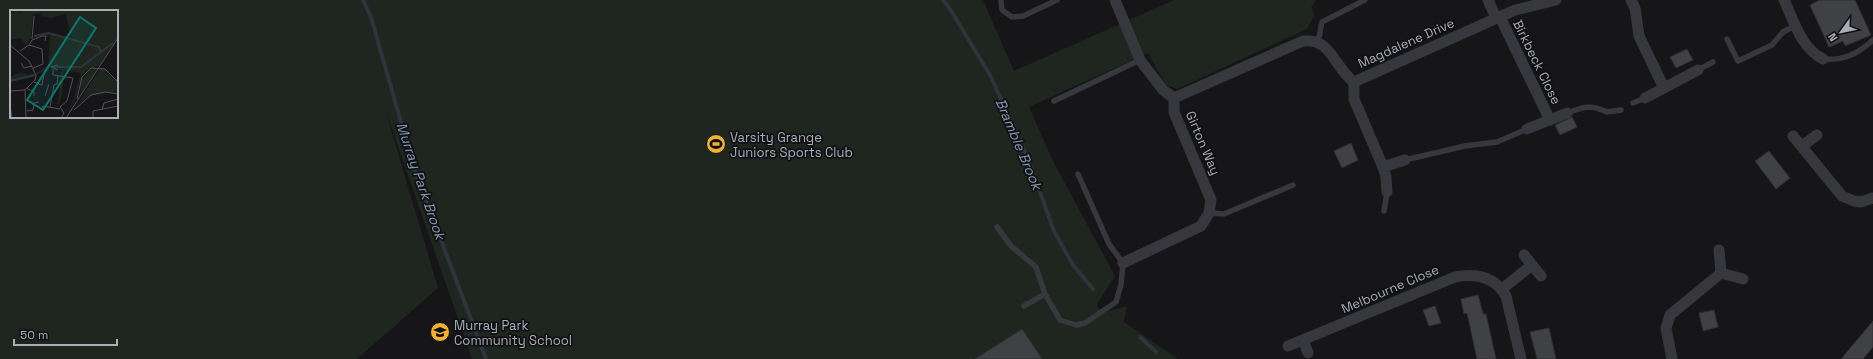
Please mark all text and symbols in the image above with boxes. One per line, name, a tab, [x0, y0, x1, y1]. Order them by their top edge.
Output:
inset map	[10, 10, 118, 118]
north arrow	[1821, 12, 1861, 52]
street label: Magdalene Drive	[1355, 14, 1457, 72]
street label: Birkbeck Close	[1509, 17, 1565, 107]
text: N	[1825, 31, 1840, 44]
water label: Bramble Brook	[992, 95, 1047, 194]
street label: Girton Way	[1182, 108, 1224, 178]
water label: Murray Park Brook	[392, 120, 450, 243]
place label: Varsity Grange Juniors Sports Club	[730, 129, 853, 161]
sports icon: Varsity Grange Juniors Sports Club	[705, 133, 727, 155]
street label: Melbourne Close	[1339, 261, 1441, 317]
place label: Murray Park Community School	[454, 317, 572, 349]
scale bar	[14, 321, 117, 347]
school or university icon: Murray Park Community School	[429, 321, 451, 343]
text: 50 m	[20, 327, 48, 343]

